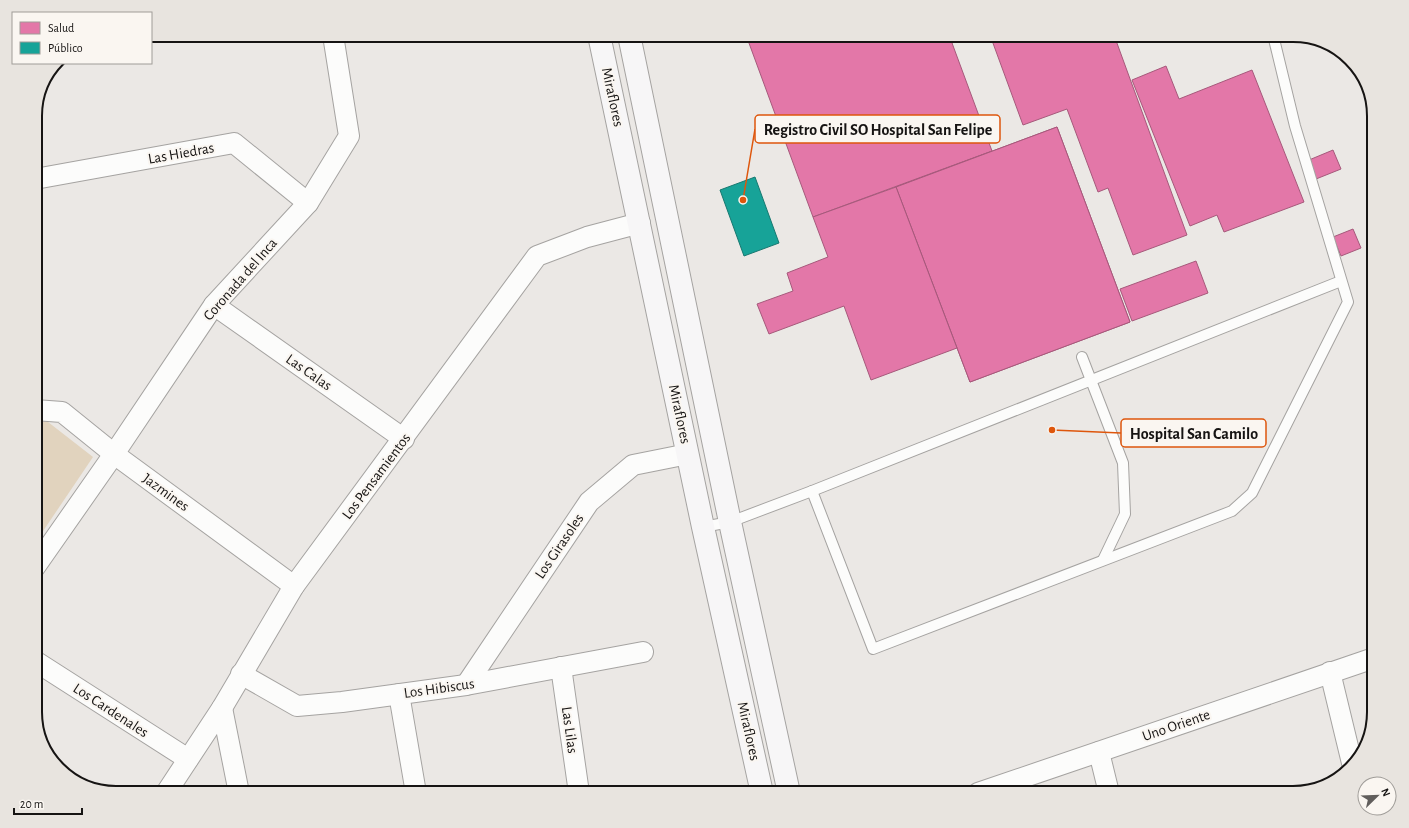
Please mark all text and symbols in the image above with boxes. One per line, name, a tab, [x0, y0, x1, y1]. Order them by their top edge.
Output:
legend	[12, 12, 152, 64]
text: Salud	[48, 22, 74, 34]
text: Público	[48, 42, 83, 54]
street label: Miraflores	[599, 66, 626, 128]
callout: Registro Civil SO Hospital San Felipe	[755, 115, 1000, 143]
text: Registro Civil SO Hospital San Felipe	[764, 122, 993, 138]
street label: Las Hiedras	[147, 140, 215, 167]
street label: Coronada del Inca	[201, 235, 280, 323]
street label: Las Calas	[283, 351, 334, 394]
street label: Miraflores	[666, 383, 693, 445]
callout: Hospital San Camilo	[1121, 419, 1266, 447]
text: Hospital San Camilo	[1130, 426, 1258, 442]
street label: Los Pensamientos	[339, 431, 413, 522]
street label: Jazmines	[140, 471, 192, 514]
street label: Los Girasoles	[532, 511, 587, 581]
street label: Los Hibiscus	[403, 676, 475, 701]
street label: Los Cardenales	[70, 681, 151, 740]
street label: Miraflores	[734, 700, 763, 762]
street label: Las Lilas	[559, 706, 580, 755]
street label: Uno Oriente	[1140, 707, 1212, 744]
north arrow	[1357, 776, 1397, 816]
text: N	[1379, 787, 1392, 798]
scale bar	[14, 790, 82, 816]
text: 20 m	[20, 798, 43, 810]

